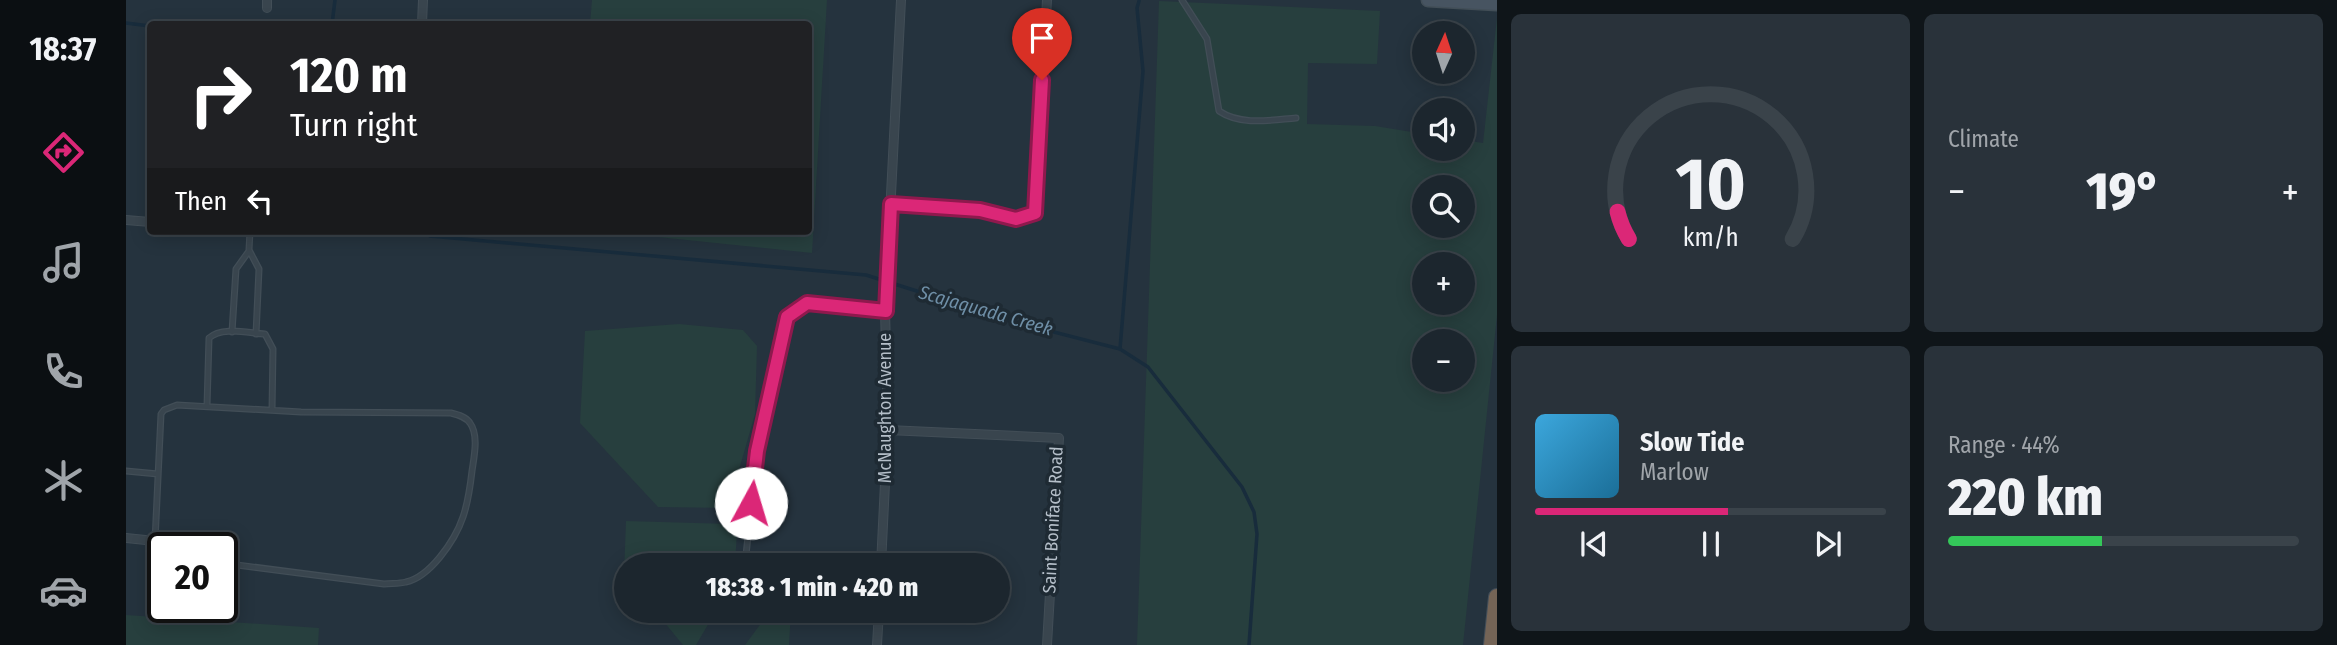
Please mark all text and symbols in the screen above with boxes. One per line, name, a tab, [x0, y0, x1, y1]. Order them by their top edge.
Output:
pin	[1012, 8, 1072, 80]
icon: arrive	[1023, 19, 1061, 57]
north arrow	[1412, 21, 1475, 84]
map controls	[1412, 21, 1475, 392]
text: 18:37	[30, 30, 96, 68]
text: 120 m	[290, 46, 408, 105]
icon: right	[175, 49, 266, 140]
button: sound	[1412, 98, 1475, 161]
text: Turn right	[290, 106, 417, 144]
text: Climate	[1948, 125, 2019, 153]
icon: directions	[39, 128, 88, 177]
text: 10	[1675, 141, 1746, 228]
text: 19°	[2086, 160, 2161, 223]
text: −	[1948, 169, 1965, 215]
text: +	[2282, 169, 2299, 215]
button: search	[1412, 175, 1475, 238]
icon: left	[241, 182, 279, 220]
text: Then	[175, 186, 227, 217]
text: km/h	[1683, 223, 1738, 253]
icon: music	[39, 238, 88, 287]
button: +	[1412, 252, 1475, 315]
water label: Scajaquada Creek	[915, 280, 1055, 341]
button: −	[1412, 329, 1475, 392]
street label: McNaughton Avenue	[874, 333, 896, 483]
icon: phone	[39, 347, 88, 396]
text: Slow Tide	[1640, 427, 1744, 458]
text: Range · 44%	[1948, 431, 2060, 459]
street label: Saint Boniface Road	[1038, 446, 1068, 594]
icon: climate	[39, 456, 88, 505]
text: Marlow	[1640, 458, 1709, 486]
position arrow	[714, 466, 788, 540]
text: 220 km	[1948, 466, 2103, 529]
icon: previous	[1575, 525, 1613, 563]
icon: pause	[1692, 525, 1730, 563]
icon: next	[1809, 525, 1847, 563]
speed limit sign: 20	[147, 532, 238, 623]
icon: car	[39, 566, 88, 615]
text: 18:38 · 1 min · 420 m	[706, 572, 918, 603]

